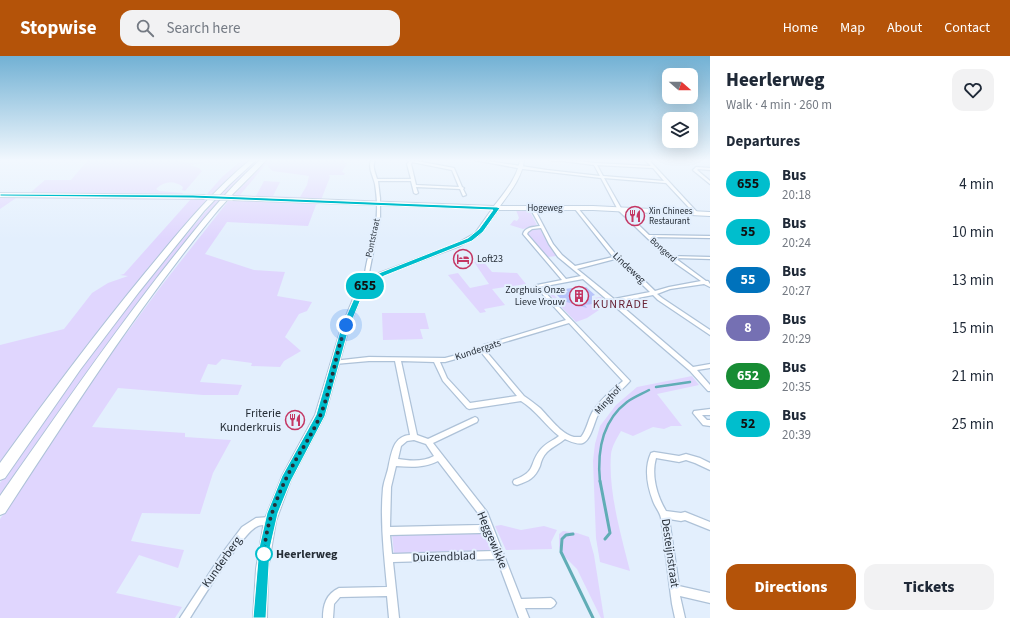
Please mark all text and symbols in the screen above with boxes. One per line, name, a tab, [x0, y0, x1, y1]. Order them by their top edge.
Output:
search box	[120, 10, 400, 46]
text: Stopwise	[20, 15, 96, 42]
icon: search	[134, 17, 156, 39]
text: Search here	[166, 18, 240, 39]
text: Home	[783, 18, 818, 38]
text: Map	[840, 18, 865, 38]
text: About	[887, 18, 922, 38]
text: Contact	[944, 18, 990, 38]
text: Heerlerweg	[726, 67, 825, 94]
north arrow	[662, 68, 698, 104]
map controls	[662, 68, 698, 148]
button: heart	[952, 69, 994, 111]
text: Walk · 4 min · 260 m	[726, 96, 832, 114]
button: layers	[662, 112, 698, 148]
text: Departures	[726, 131, 800, 152]
text: Bus	[782, 165, 806, 186]
text: 655	[737, 174, 759, 194]
text: 4 min	[959, 174, 994, 195]
text: 20:18	[782, 186, 811, 204]
street label: Hogeweg	[527, 202, 563, 215]
restaurant icon: Xin Chinees Restaurant	[624, 205, 646, 227]
place label: Xin Chinees Restaurant	[649, 205, 693, 228]
text: Bus	[782, 213, 806, 234]
street label: Pontstraat	[363, 217, 383, 259]
text: 55	[741, 222, 755, 242]
text: 10 min	[952, 222, 994, 243]
street label: Bongerd	[647, 234, 679, 266]
text: 20:24	[782, 234, 811, 252]
hotel icon: Loft23	[452, 248, 474, 270]
street label: Lindeweg	[609, 249, 649, 287]
place label: Loft23	[477, 252, 503, 266]
text: Bus	[782, 261, 806, 282]
text: 55	[741, 270, 755, 290]
text: 13 min	[952, 270, 994, 291]
line badge: 655	[342, 273, 388, 299]
text: 655	[354, 276, 376, 296]
text: 20:27	[782, 282, 811, 300]
place label: Zorghuis Onze Lieve Vrouw	[505, 283, 565, 309]
building icon: Zorghuis Onze Lieve Vrouw	[568, 285, 590, 307]
district label: KUNRADE	[593, 296, 649, 313]
text: Bus	[782, 309, 806, 330]
your location	[336, 315, 356, 335]
text: 8	[744, 318, 752, 338]
text: 15 min	[952, 318, 994, 339]
text: 20:29	[782, 330, 811, 348]
street label: Kundergats	[453, 336, 503, 364]
text: Bus	[782, 357, 806, 378]
text: 652	[737, 366, 759, 386]
text: 21 min	[952, 366, 994, 387]
text: 20:35	[782, 378, 811, 396]
street label: Minghof	[591, 382, 625, 417]
place label: Friterie Kunderkruis	[220, 405, 281, 436]
text: Bus	[782, 405, 806, 426]
restaurant icon: Friterie Kunderkruis	[284, 409, 306, 431]
text: 52	[741, 414, 755, 434]
text: 25 min	[952, 414, 994, 435]
text: 20:39	[782, 426, 811, 444]
street label: Heggewikke	[472, 509, 512, 571]
street label: Desteijnstraat	[657, 518, 683, 588]
street label: Kunderberg	[198, 533, 246, 591]
marker: Heerlerweg	[255, 545, 273, 563]
place label: Heerlerweg	[276, 546, 338, 563]
street label: Duizendblad	[412, 547, 476, 567]
button: Directions	[726, 564, 856, 610]
button: Tickets	[864, 564, 994, 610]

